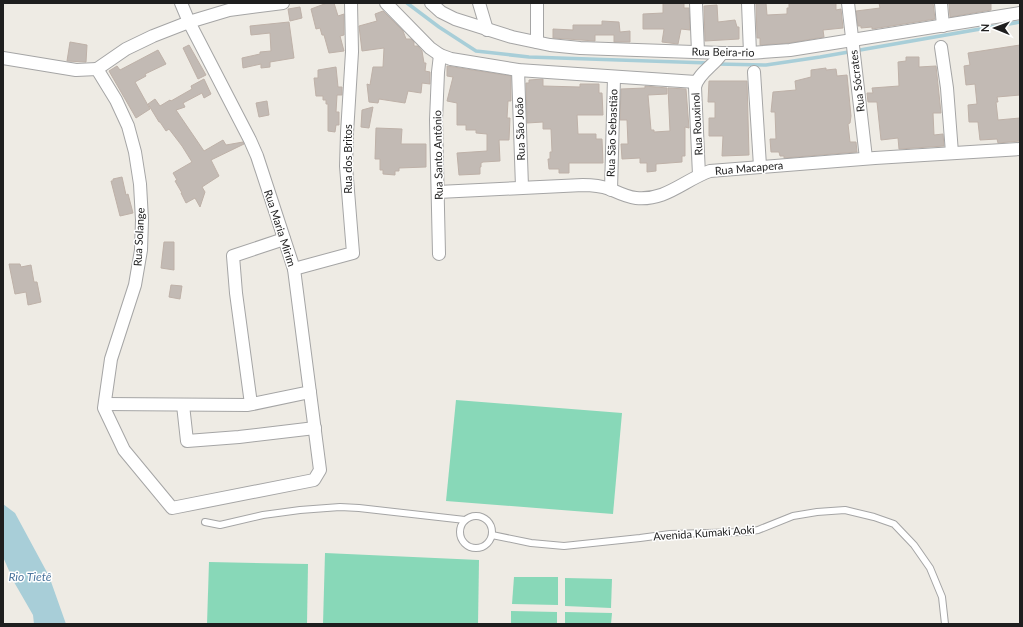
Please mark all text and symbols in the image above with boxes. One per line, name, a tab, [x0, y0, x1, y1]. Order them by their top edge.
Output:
north arrow	[975, 8, 1015, 48]
text: N	[978, 23, 991, 32]
street label: Rua Beira-rio	[691, 44, 755, 59]
street label: Rua Sócrates	[846, 49, 867, 113]
street label: Rua São Sebastião	[603, 89, 620, 177]
street label: Rua Rouxinol	[688, 92, 705, 156]
street label: Rua São João	[512, 97, 527, 161]
street label: Rua Santo Antônio	[430, 110, 445, 200]
street label: Rua dos Britos	[341, 124, 354, 194]
street label: Rua Macapera	[714, 158, 784, 177]
street label: Rua Maria Mirim	[262, 188, 299, 268]
street label: Rua Solange	[130, 207, 147, 267]
street label: Avenida Kumaki Aoki	[653, 522, 755, 543]
water label: Rio Tietê	[8, 569, 52, 584]

